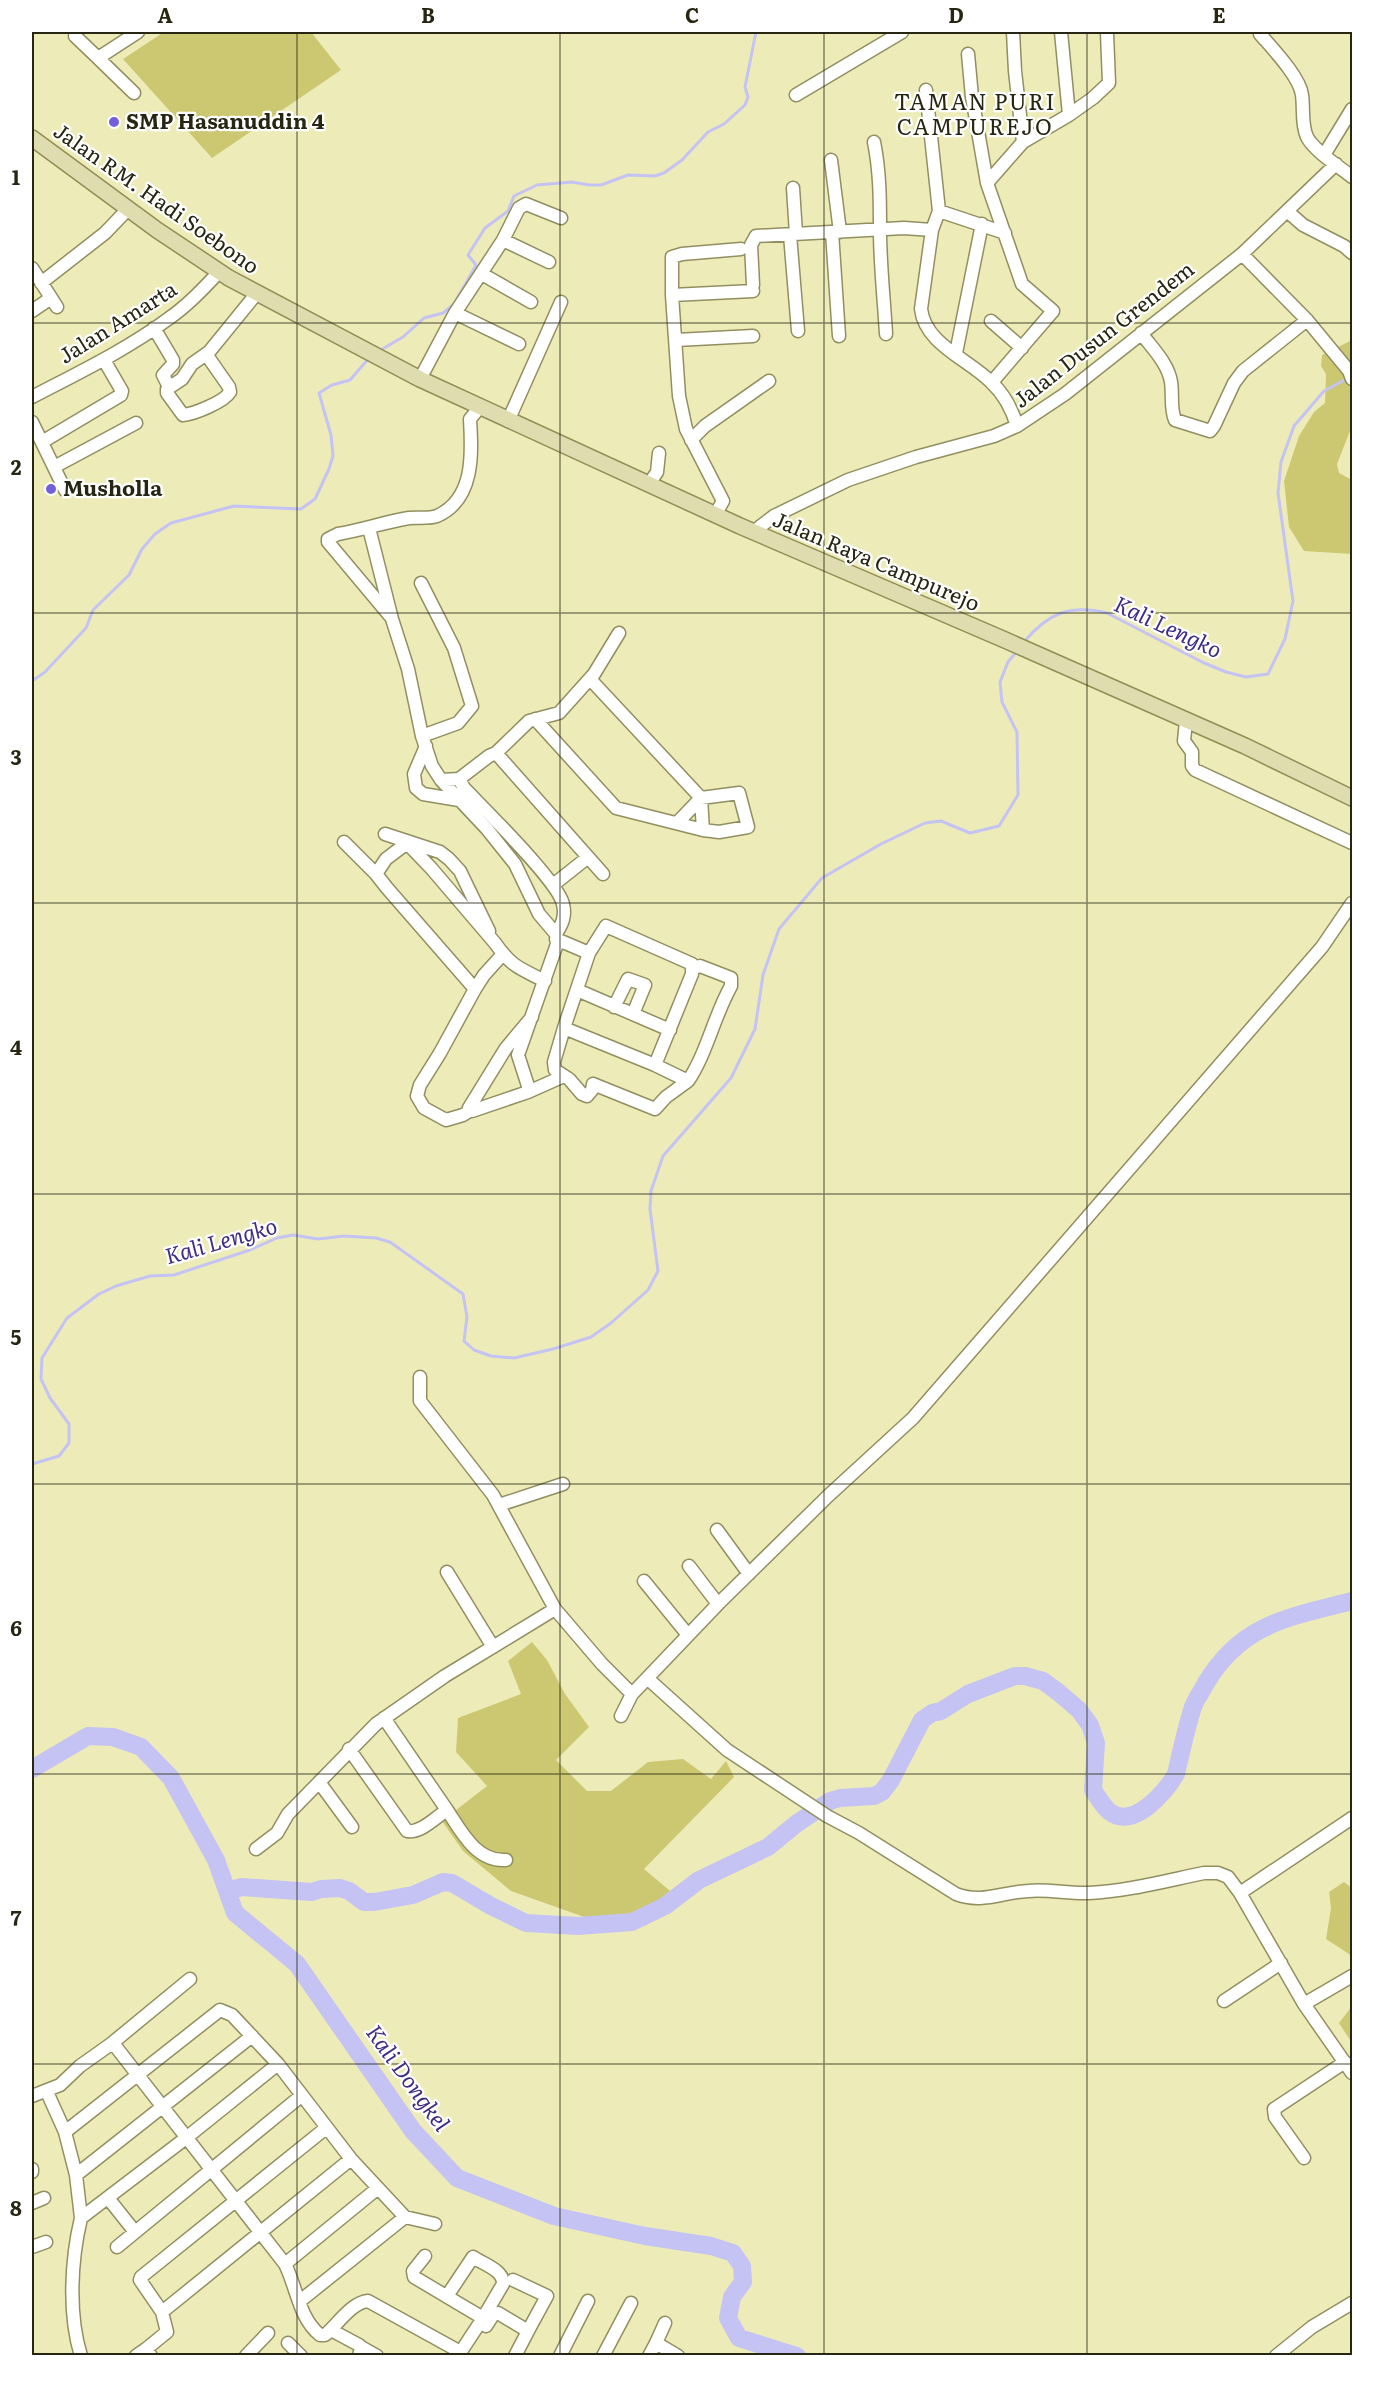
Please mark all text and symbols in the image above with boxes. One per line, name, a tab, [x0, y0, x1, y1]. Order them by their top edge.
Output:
text: A	[157, 0, 173, 29]
text: B	[421, 0, 435, 29]
text: C	[685, 0, 699, 29]
text: D	[948, 0, 964, 29]
text: E	[1212, 0, 1226, 29]
district label: TAMAN PURI CAMPUREJO	[894, 84, 1056, 142]
place label: SMP Hasanuddin 4	[126, 104, 325, 135]
street label: Jalan RM. Hadi Soebono	[48, 114, 267, 280]
marker: SMP Hasanuddin 4	[107, 115, 121, 129]
text: 1	[12, 161, 20, 191]
street label: Jalan Dusun Grendem	[1005, 252, 1200, 414]
street label: Jalan Amarta	[51, 272, 182, 370]
text: 2	[11, 451, 22, 481]
place label: Musholla	[63, 471, 163, 502]
marker: Musholla	[44, 482, 58, 496]
street label: Jalan Raya Campurejo	[769, 502, 985, 617]
water label: Kali Lengko	[1109, 586, 1228, 665]
text: 3	[10, 741, 22, 771]
text: 4	[10, 1031, 22, 1061]
water label: Kali Lengko	[161, 1208, 281, 1271]
text: 5	[11, 1321, 22, 1351]
text: 6	[10, 1612, 22, 1642]
text: 7	[11, 1902, 22, 1932]
water label: Kali Dongkel	[359, 2017, 460, 2138]
text: 8	[10, 2192, 22, 2222]

